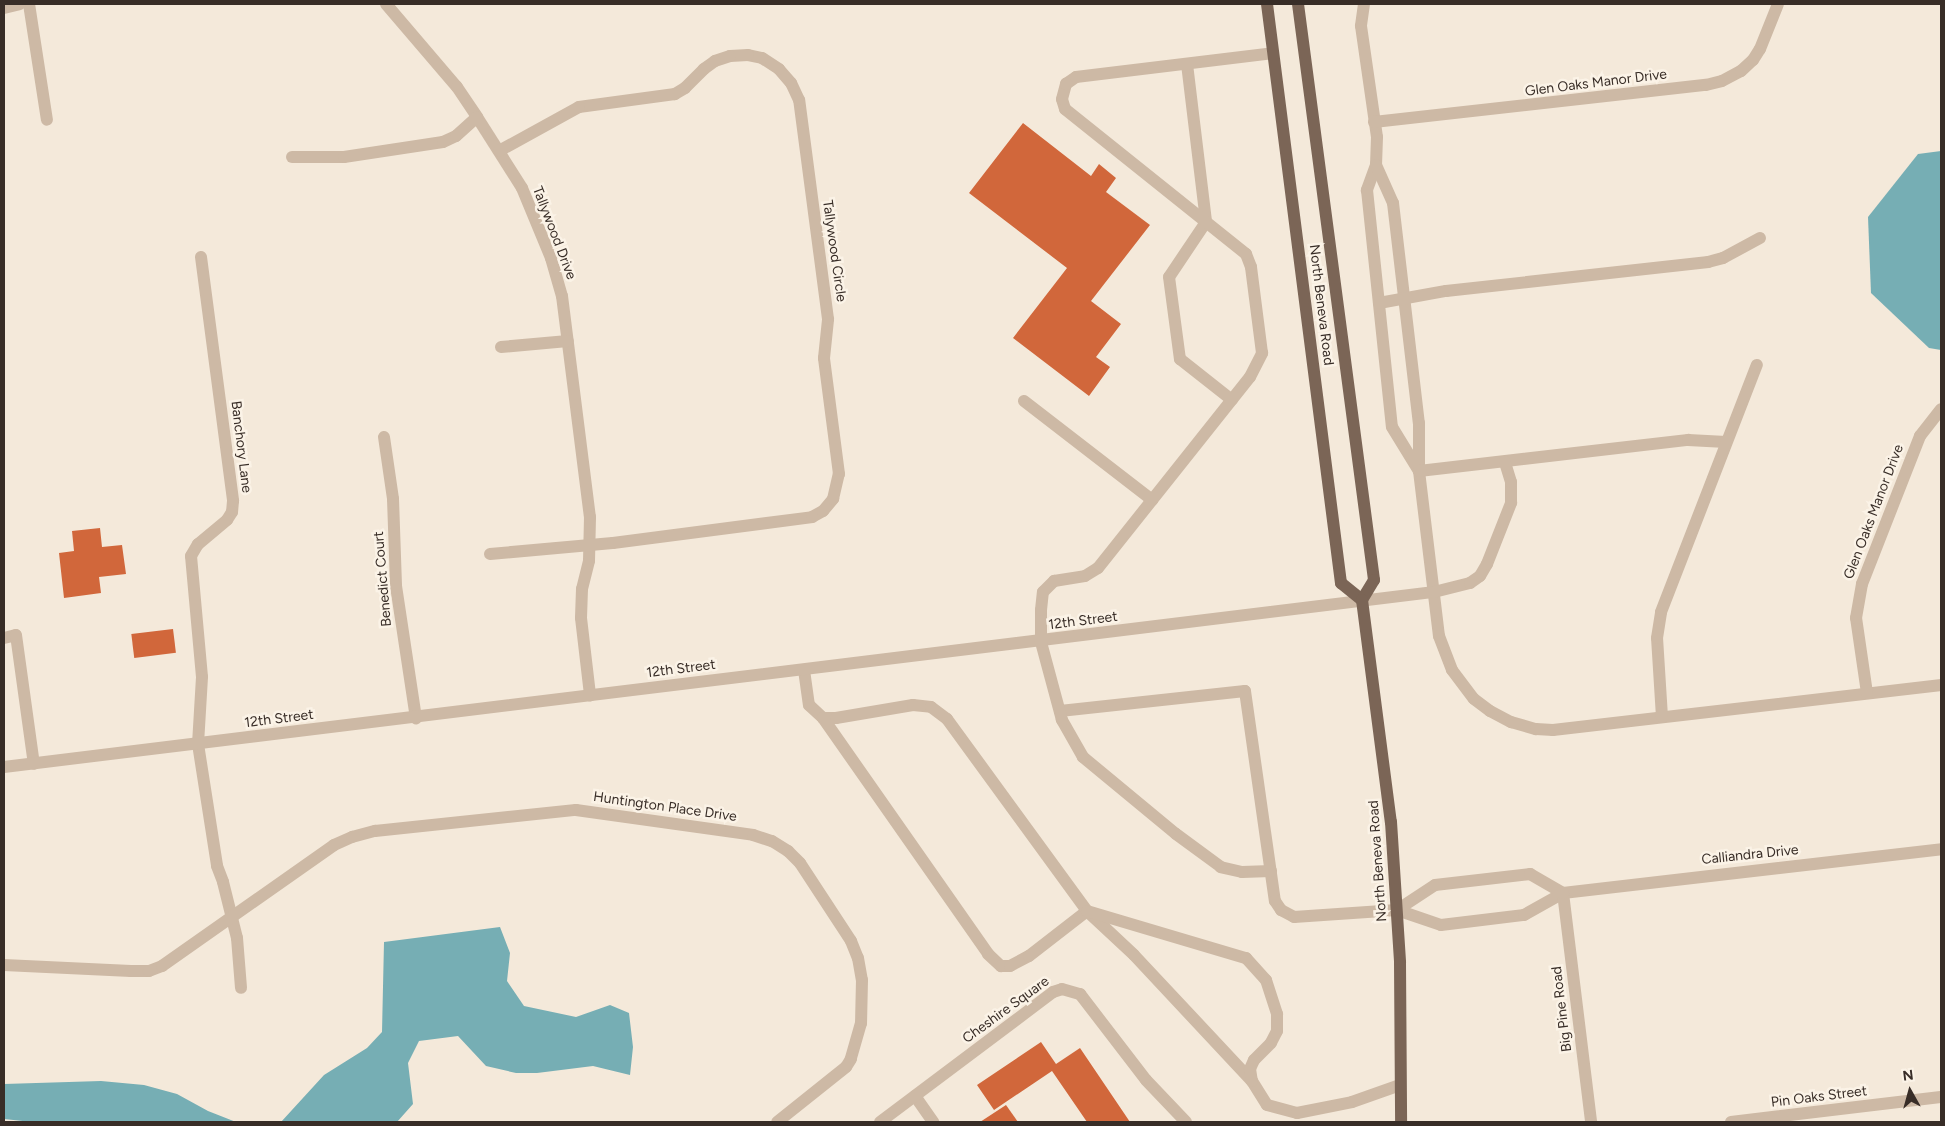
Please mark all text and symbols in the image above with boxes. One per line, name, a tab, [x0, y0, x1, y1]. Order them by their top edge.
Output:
street label: Glen Oaks Manor Drive	[1524, 66, 1668, 100]
street label: Tallywood Drive	[528, 184, 580, 282]
street label: Tallywood Circle	[819, 199, 849, 303]
street label: North Beneva Road	[1305, 244, 1337, 366]
street label: Banchory Lane	[227, 400, 255, 494]
street label: Glen Oaks Manor Drive	[1841, 442, 1907, 582]
street label: Benedict Court	[370, 531, 396, 627]
street label: 12th Street	[1048, 608, 1118, 634]
street label: 12th Street	[646, 656, 716, 682]
street label: 12th Street	[244, 706, 314, 732]
street label: Huntington Place Drive	[592, 789, 738, 825]
street label: North Beneva Road	[1365, 800, 1391, 922]
street label: Calliandra Drive	[1701, 842, 1799, 868]
street label: Big Pine Road	[1548, 965, 1576, 1053]
street label: Cheshire Square	[959, 973, 1053, 1047]
north arrow	[1885, 1066, 1935, 1116]
text: N	[1902, 1067, 1915, 1085]
street label: Pin Oaks Street	[1770, 1083, 1868, 1111]

